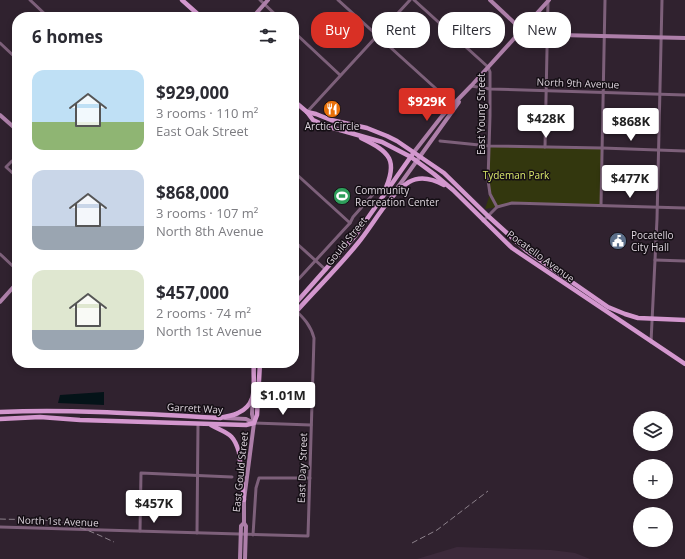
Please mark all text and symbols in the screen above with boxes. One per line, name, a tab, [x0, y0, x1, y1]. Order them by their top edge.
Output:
chip: Buy	[311, 12, 364, 48]
chip: Rent	[372, 12, 430, 48]
chip: Filters	[438, 12, 505, 48]
chip: New	[513, 12, 571, 48]
text: 6 homes	[32, 25, 103, 48]
icon: filters	[257, 25, 279, 47]
street label: East Young Street	[474, 73, 488, 155]
street label: North 9th Avenue	[536, 75, 620, 91]
text: $929,000	[156, 81, 229, 104]
icon: home	[64, 86, 112, 134]
pin: $929K	[399, 88, 455, 122]
text: $929K	[408, 92, 446, 110]
restaurant icon: Arctic Circle	[322, 99, 342, 119]
text: 3 rooms · 110 m²	[156, 104, 258, 122]
pin: $428K	[518, 105, 574, 139]
pin: $868K	[603, 108, 659, 142]
text: $428K	[527, 109, 565, 127]
text: $868K	[612, 112, 650, 130]
place label: Arctic Circle	[305, 119, 360, 133]
text: East Oak Street	[156, 122, 249, 140]
pin: $477K	[602, 165, 658, 199]
park label: Tydeman Park	[483, 168, 550, 182]
text: $477K	[611, 169, 649, 187]
text: $868,000	[156, 181, 229, 204]
place label: Community Recreation Center	[355, 183, 439, 209]
icon: home	[64, 186, 112, 234]
sports icon: Community Recreation Center	[332, 186, 352, 206]
text: 3 rooms · 107 m²	[156, 204, 258, 222]
street label: Gould Street	[322, 213, 370, 268]
text: North 8th Avenue	[156, 222, 264, 240]
street label: Pocatello Avenue	[505, 227, 578, 285]
place label: Pocatello City Hall	[631, 228, 674, 254]
public building icon: Pocatello City Hall	[608, 231, 628, 251]
text: $457,000	[156, 281, 229, 304]
icon: home	[64, 286, 112, 334]
text: 2 rooms · 74 m²	[156, 304, 251, 322]
text: North 1st Avenue	[156, 322, 262, 340]
pin: $1.01M	[250, 382, 316, 416]
text: $1.01M	[260, 386, 306, 404]
street label: Garrett Way	[167, 400, 224, 417]
map controls	[633, 411, 673, 547]
button: layers	[633, 411, 673, 451]
street label: East Gould Street	[229, 431, 251, 513]
street label: East Day Street	[294, 432, 310, 503]
button: +	[633, 459, 673, 499]
pin: $457K	[126, 490, 182, 524]
text: $457K	[135, 494, 173, 512]
button: −	[633, 507, 673, 547]
street label: North 1st Avenue	[17, 513, 99, 529]

